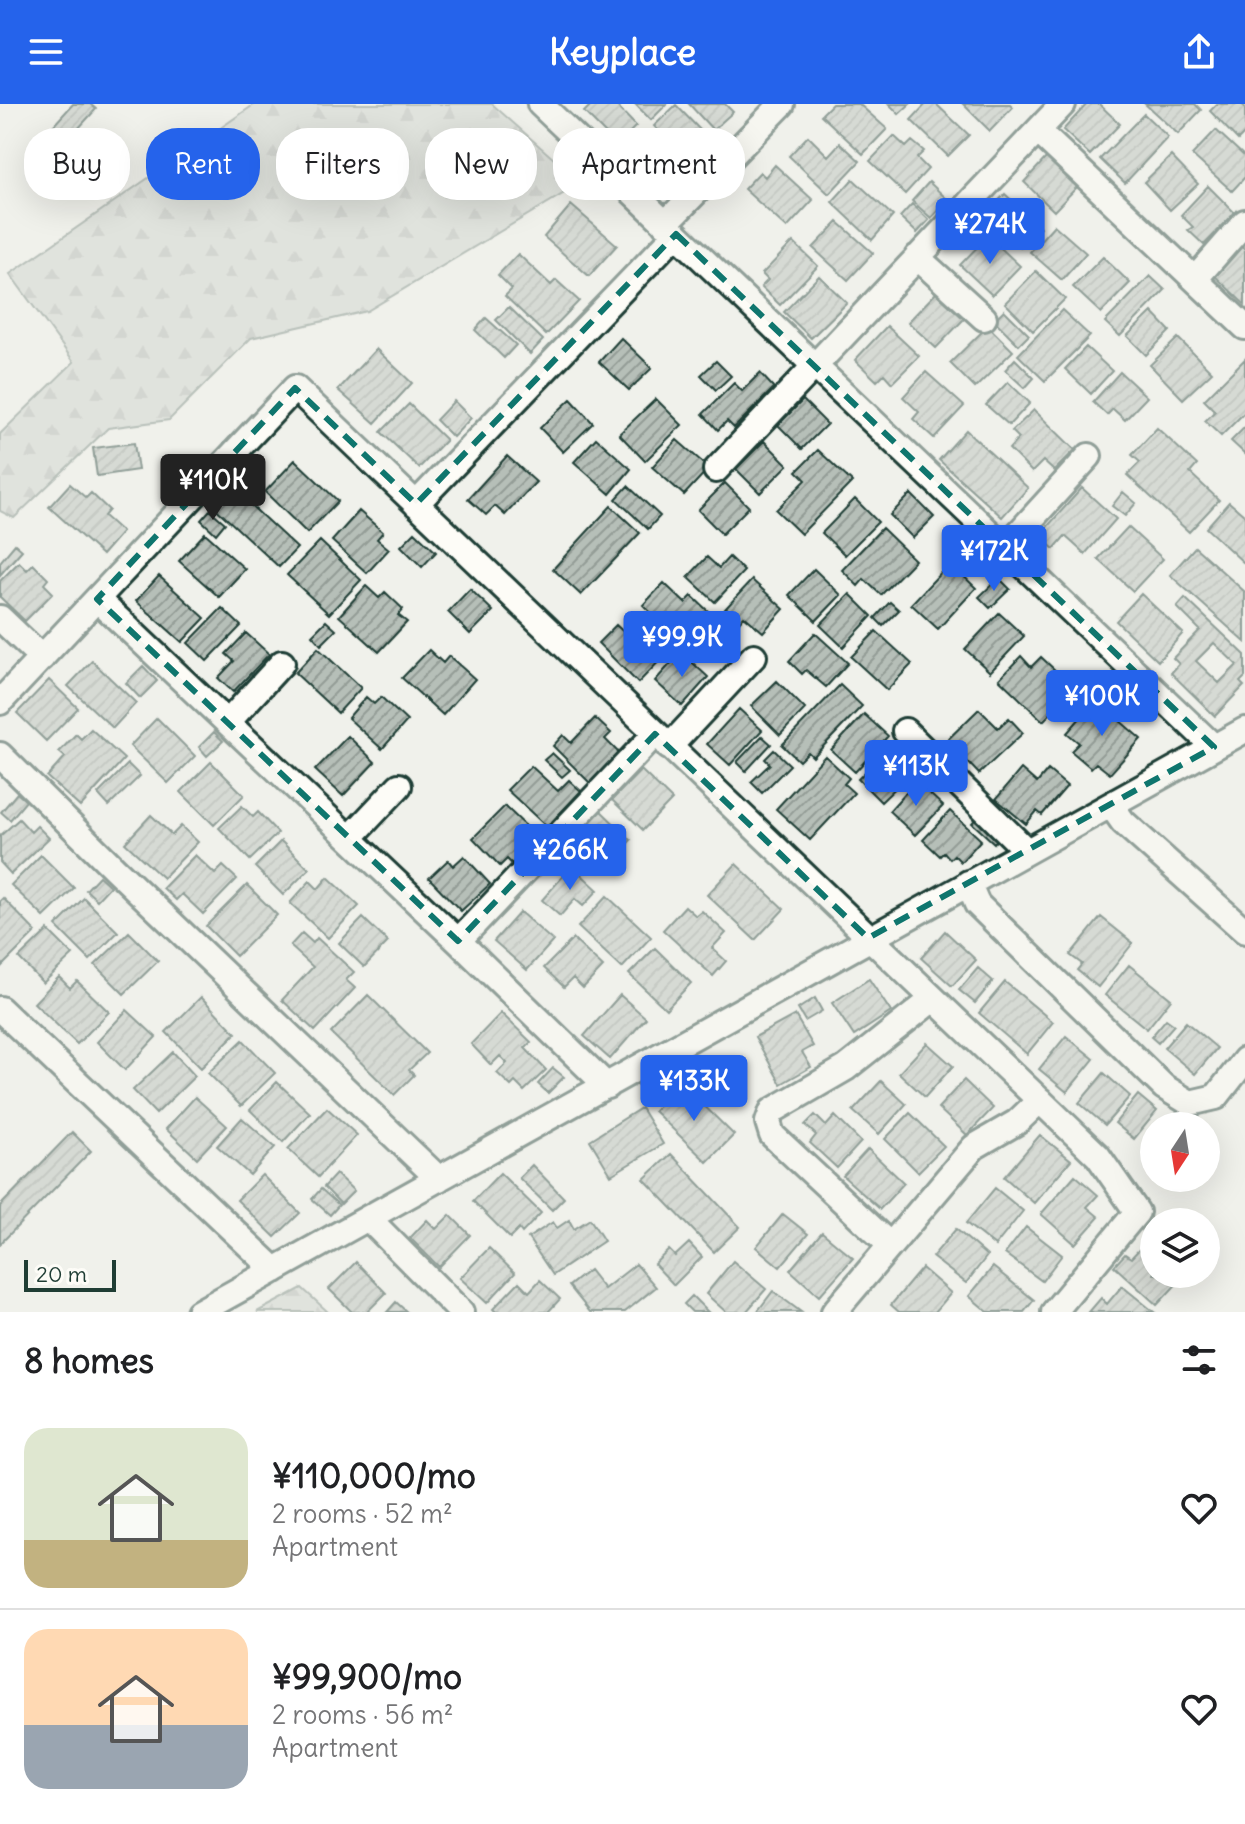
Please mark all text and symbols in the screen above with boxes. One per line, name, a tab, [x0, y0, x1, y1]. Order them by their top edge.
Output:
icon: menu	[24, 30, 68, 74]
text: Keyplace	[549, 30, 696, 75]
icon: share	[1177, 30, 1221, 74]
chip: Buy	[24, 128, 130, 200]
chip: Rent	[146, 128, 260, 200]
chip: Filters	[276, 128, 409, 200]
chip: New	[425, 128, 537, 200]
chip: Apartment	[553, 128, 745, 200]
pin: ¥274K	[934, 198, 1046, 266]
text: ¥274K	[954, 207, 1026, 240]
pin: ¥110K	[157, 454, 269, 522]
text: ¥110K	[178, 463, 248, 496]
pin: ¥172K	[938, 525, 1050, 593]
text: ¥172K	[960, 534, 1028, 567]
pin: ¥99.9K	[617, 611, 747, 679]
text: ¥99.9K	[642, 620, 722, 653]
pin: ¥100K	[1046, 670, 1158, 738]
text: ¥100K	[1064, 679, 1140, 712]
pin: ¥113K	[860, 740, 972, 808]
text: ¥113K	[883, 749, 949, 782]
pin: ¥266K	[514, 824, 626, 892]
text: ¥266K	[532, 833, 608, 866]
pin: ¥133K	[638, 1055, 750, 1123]
text: ¥133K	[658, 1064, 730, 1097]
north arrow	[1140, 1112, 1220, 1192]
map controls	[1140, 1112, 1220, 1288]
button: layers	[1140, 1208, 1220, 1288]
scale bar	[24, 1256, 116, 1292]
text: 20 m	[36, 1260, 87, 1288]
icon: filters	[1177, 1338, 1221, 1382]
text: 8 homes	[24, 1339, 154, 1382]
text: ¥110,000/mo	[272, 1454, 476, 1497]
icon: home	[88, 1460, 184, 1556]
icon: heart	[1177, 1486, 1221, 1530]
text: 2 rooms · 52 m²	[272, 1497, 453, 1530]
text: Apartment	[272, 1530, 398, 1563]
text: ¥99,900/mo	[272, 1655, 462, 1698]
icon: home	[88, 1661, 184, 1757]
icon: heart	[1177, 1687, 1221, 1731]
text: 2 rooms · 56 m²	[272, 1698, 453, 1731]
text: Apartment	[272, 1731, 398, 1764]

